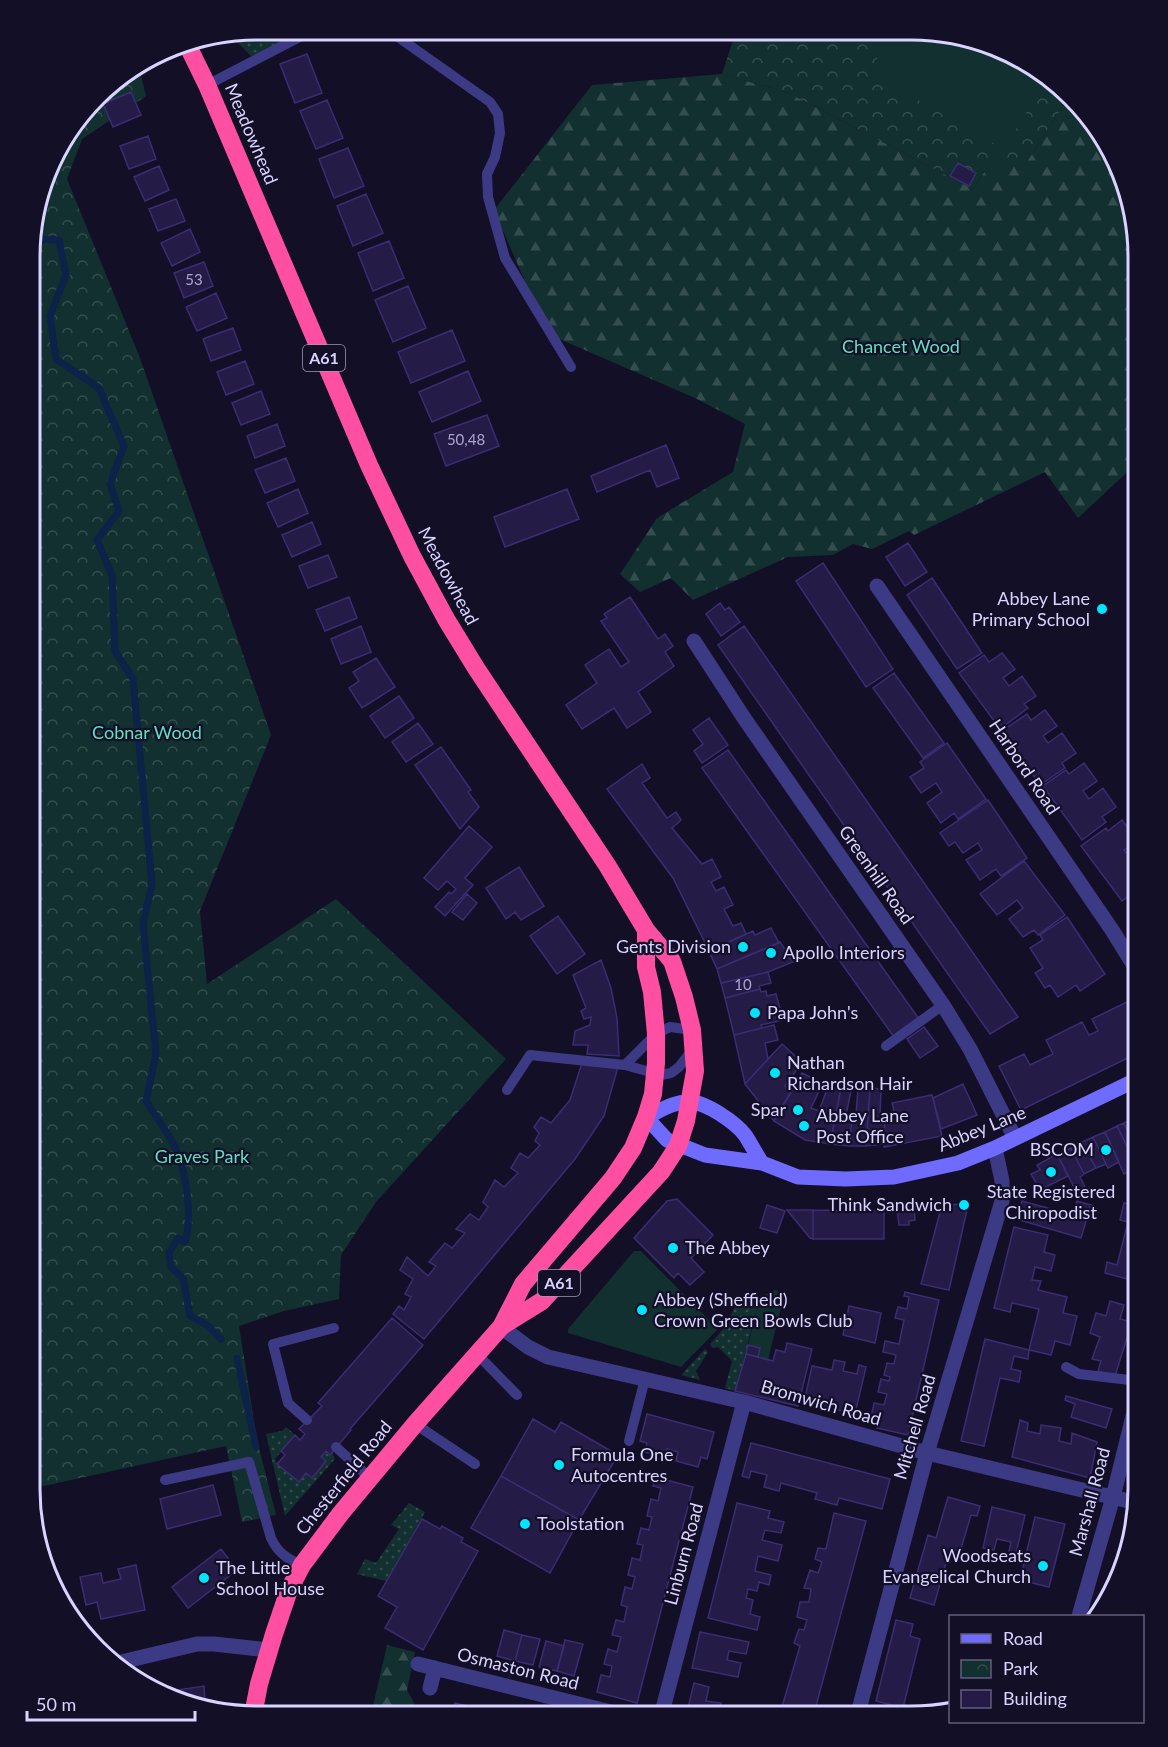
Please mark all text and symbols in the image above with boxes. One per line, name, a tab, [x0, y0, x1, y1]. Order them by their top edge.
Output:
street label: Meadowhead	[221, 80, 283, 187]
house number: 53	[185, 270, 203, 288]
park label: Chancet Wood	[842, 335, 960, 357]
road number: A61	[303, 345, 345, 371]
house number: 50,48	[447, 430, 485, 448]
street label: Meadowhead	[414, 523, 484, 628]
place label: Abbey Lane Primary School	[972, 587, 1090, 630]
marker: Abbey Lane Primary School	[1095, 602, 1109, 616]
street label: Harbord Road	[985, 715, 1065, 818]
park label: Cobnar Wood	[92, 721, 202, 743]
street label: Greenhill Road	[835, 821, 919, 928]
place label: Gents Division	[616, 935, 731, 957]
marker: Gents Division	[736, 940, 750, 954]
place label: Apollo Interiors	[783, 941, 905, 963]
marker: Apollo Interiors	[764, 946, 778, 960]
house number: 10	[734, 975, 752, 993]
place label: Papa John's	[767, 1001, 859, 1023]
marker: Papa John's	[748, 1006, 762, 1020]
place label: Nathan Richardson Hair	[787, 1051, 913, 1094]
marker: Nathan Richardson Hair	[768, 1066, 782, 1080]
place label: Spar	[751, 1098, 786, 1120]
street label: Abbey Lane	[934, 1100, 1029, 1156]
marker: Spar	[791, 1103, 805, 1117]
place label: Abbey Lane Post Office	[816, 1104, 909, 1147]
marker: Abbey Lane Post Office	[797, 1119, 811, 1133]
place label: BSCOM	[1030, 1138, 1094, 1160]
marker: BSCOM	[1099, 1143, 1113, 1157]
park label: Graves Park	[155, 1145, 250, 1167]
marker: State Registered Chiropodist	[1044, 1165, 1058, 1179]
place label: State Registered Chiropodist	[987, 1180, 1115, 1223]
place label: Think Sandwich	[828, 1193, 952, 1215]
marker: Think Sandwich	[957, 1198, 971, 1212]
place label: The Abbey	[685, 1236, 771, 1258]
marker: The Abbey	[666, 1241, 680, 1255]
road number: A61	[538, 1270, 580, 1296]
place label: Abbey (Sheffield) Crown Green Bowls Club	[654, 1288, 853, 1331]
marker: Abbey (Sheffield) Crown Green Bowls Club	[635, 1303, 649, 1317]
street label: Mitchell Road	[889, 1372, 940, 1482]
street label: Bromwich Road	[759, 1374, 884, 1430]
street label: Chesterfield Road	[290, 1416, 396, 1539]
place label: Formula One Autocentres	[571, 1443, 674, 1486]
street label: Marshall Road	[1064, 1445, 1114, 1559]
marker: Formula One Autocentres	[552, 1458, 566, 1472]
street label: Linburn Road	[659, 1500, 707, 1607]
place label: Toolstation	[537, 1512, 625, 1534]
marker: Toolstation	[518, 1517, 532, 1531]
place label: Woodseats Evangelical Church	[882, 1544, 1031, 1587]
place label: The Little School House	[216, 1556, 325, 1599]
marker: Woodseats Evangelical Church	[1036, 1559, 1050, 1573]
marker: The Little School House	[197, 1571, 211, 1585]
legend	[949, 1615, 1144, 1723]
text: Road	[1003, 1627, 1043, 1649]
street label: Osmaston Road	[455, 1642, 581, 1694]
text: Park	[1003, 1657, 1039, 1679]
scale bar	[27, 1684, 195, 1722]
text: Building	[1003, 1687, 1067, 1709]
text: 50 m	[36, 1693, 76, 1715]

